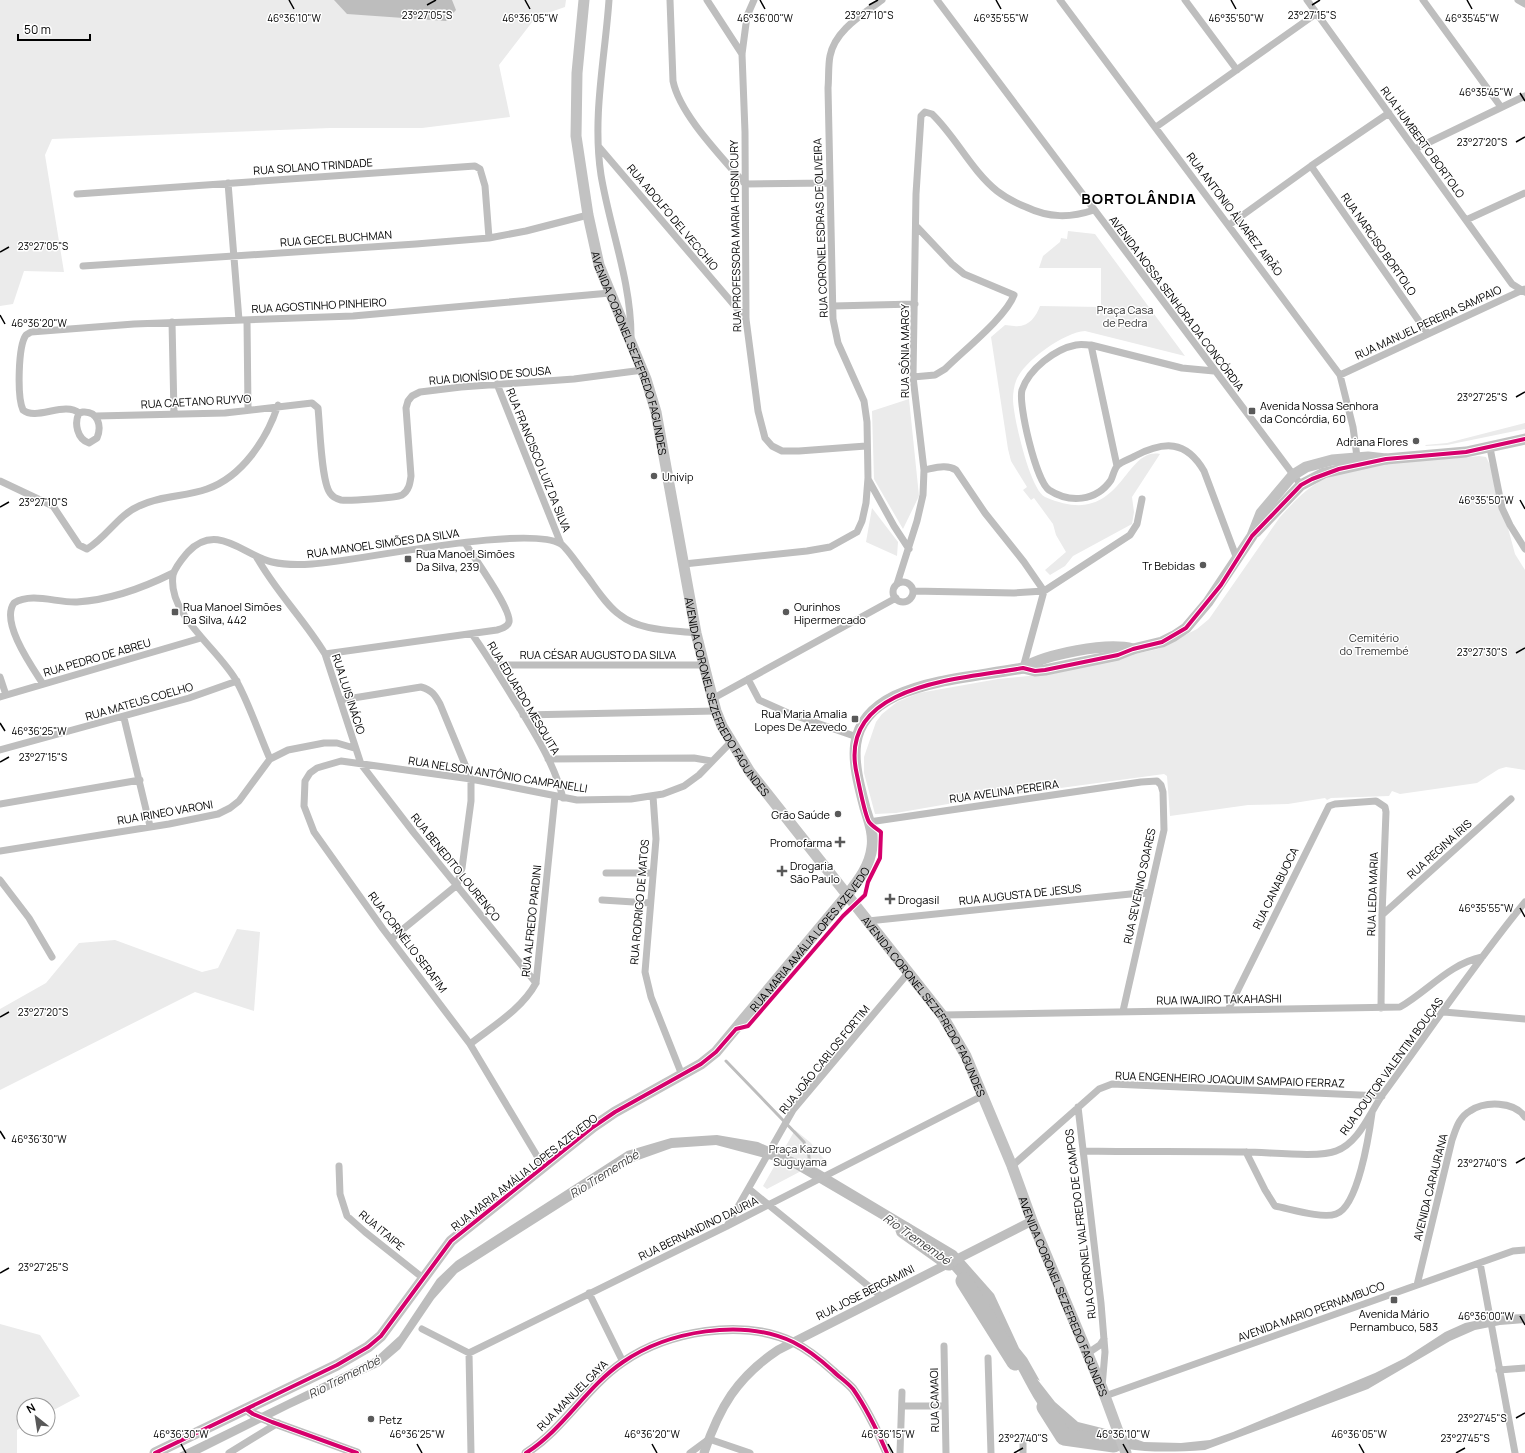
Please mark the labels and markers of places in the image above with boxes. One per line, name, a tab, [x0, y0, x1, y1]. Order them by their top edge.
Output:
place label: Avenida Nossa Senhora da Concórdia, 60	[1260, 398, 1378, 426]
marker: Avenida Nossa Senhora da Concórdia, 60	[1247, 406, 1257, 416]
place label: Adriana Flores	[1336, 434, 1408, 449]
marker: Adriana Flores	[1411, 436, 1421, 446]
place label: Univip	[662, 469, 694, 484]
marker: Univip	[649, 471, 659, 481]
place label: Rua Manoel Simões Da Silva, 239	[416, 546, 515, 574]
marker: Rua Manoel Simões Da Silva, 239	[403, 554, 413, 564]
place label: Tr Bebidas	[1142, 558, 1195, 573]
marker: Tr Bebidas	[1198, 560, 1208, 570]
place label: Rua Manoel Simões Da Silva, 442	[183, 599, 282, 627]
place label: Ourinhos Hipermercado	[794, 599, 866, 627]
marker: Rua Manoel Simões Da Silva, 442	[170, 607, 180, 617]
marker: Ourinhos Hipermercado	[781, 607, 791, 617]
place label: Rua Maria Amalia Lopes De Azevedo	[755, 706, 847, 734]
marker: Rua Maria Amalia Lopes De Azevedo	[850, 714, 860, 724]
place label: Grão Saúde	[771, 807, 831, 822]
marker: Grão Saúde	[833, 809, 843, 819]
place label: Promofarma	[770, 835, 832, 850]
marker: Promofarma	[835, 837, 845, 847]
place label: Drogaria São Paulo	[790, 858, 840, 886]
marker: Drogaria São Paulo	[777, 866, 787, 876]
place label: Drogasil	[898, 892, 939, 907]
marker: Drogasil	[885, 894, 895, 904]
marker: Avenida Mário Pernambuco, 583	[1389, 1295, 1399, 1305]
place label: Avenida Mário Pernambuco, 583	[1350, 1306, 1438, 1334]
place label: Petz	[379, 1412, 402, 1427]
marker: Petz	[366, 1414, 376, 1424]

